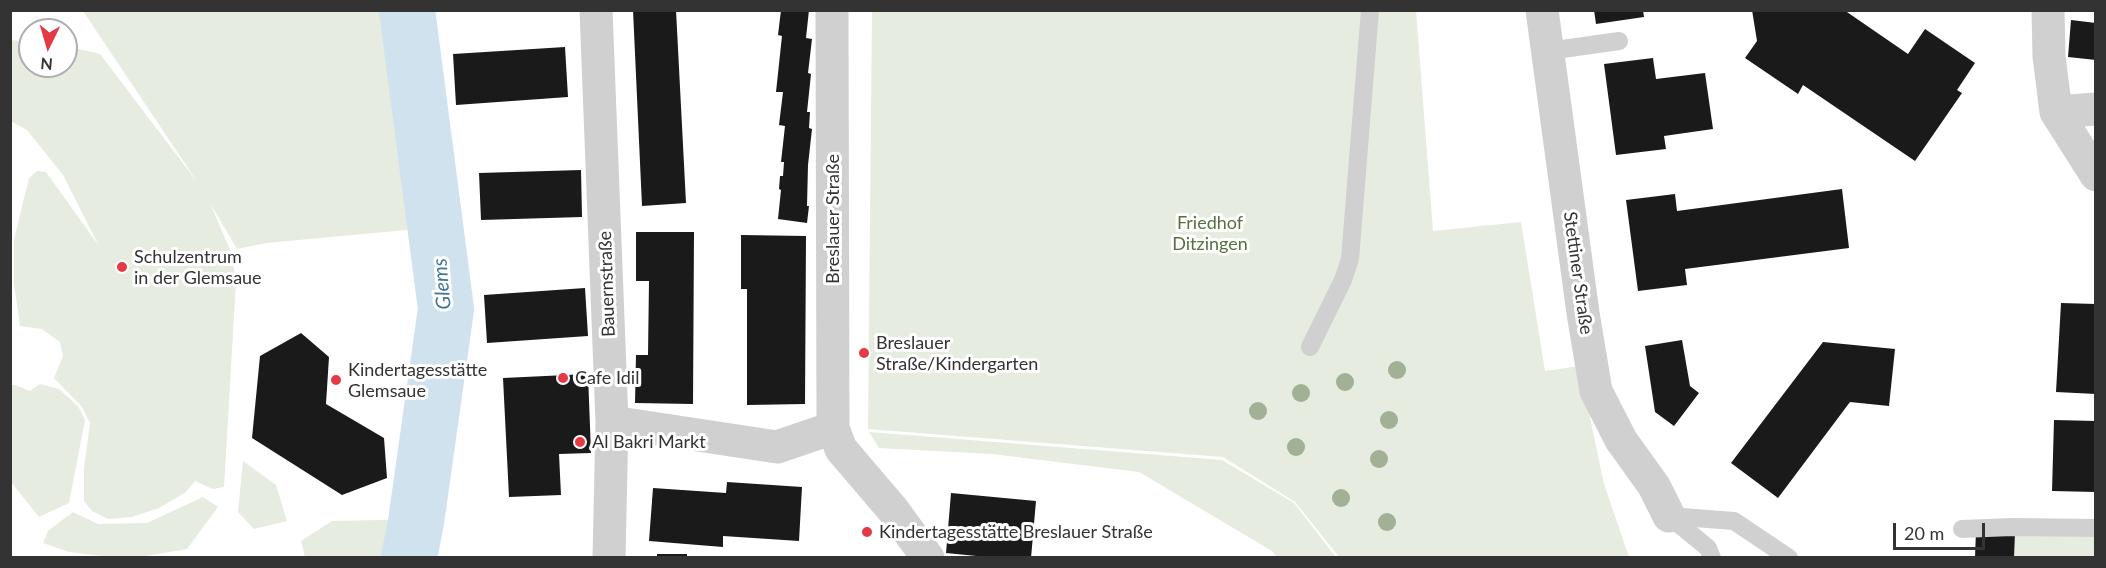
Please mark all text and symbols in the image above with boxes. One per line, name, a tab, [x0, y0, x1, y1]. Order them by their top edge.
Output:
north arrow	[18, 18, 78, 78]
text: N	[40, 54, 54, 74]
street label: Breslauer Straße	[822, 154, 844, 284]
street label: Stettiner Straße	[1559, 210, 1597, 336]
park label: Friedhof Ditzingen	[1172, 212, 1248, 254]
street label: Bauernstraße	[594, 231, 620, 337]
place label: Schulzentrum in der Glemsaue	[134, 246, 262, 288]
water label: Glems	[428, 257, 456, 311]
marker: Schulzentrum in der Glemsaue	[115, 260, 129, 274]
place label: Breslauer Straße/Kindergarten	[876, 332, 1038, 374]
marker: Breslauer Straße/Kindergarten	[857, 346, 871, 360]
place label: Kindertagesstätte Glemsaue	[348, 359, 487, 401]
place label: Cafe Idil	[575, 367, 639, 389]
marker: Cafe Idil	[556, 371, 570, 385]
marker: Kindertagesstätte Glemsaue	[329, 373, 343, 387]
place label: Al Bakri Markt	[592, 431, 706, 453]
marker: Al Bakri Markt	[573, 435, 587, 449]
scale bar	[1896, 511, 1988, 549]
place label: Kindertagesstätte Breslauer Straße	[879, 521, 1153, 543]
text: 20 m	[1904, 522, 1944, 544]
marker: Kindertagesstätte Breslauer Straße	[860, 525, 874, 539]

